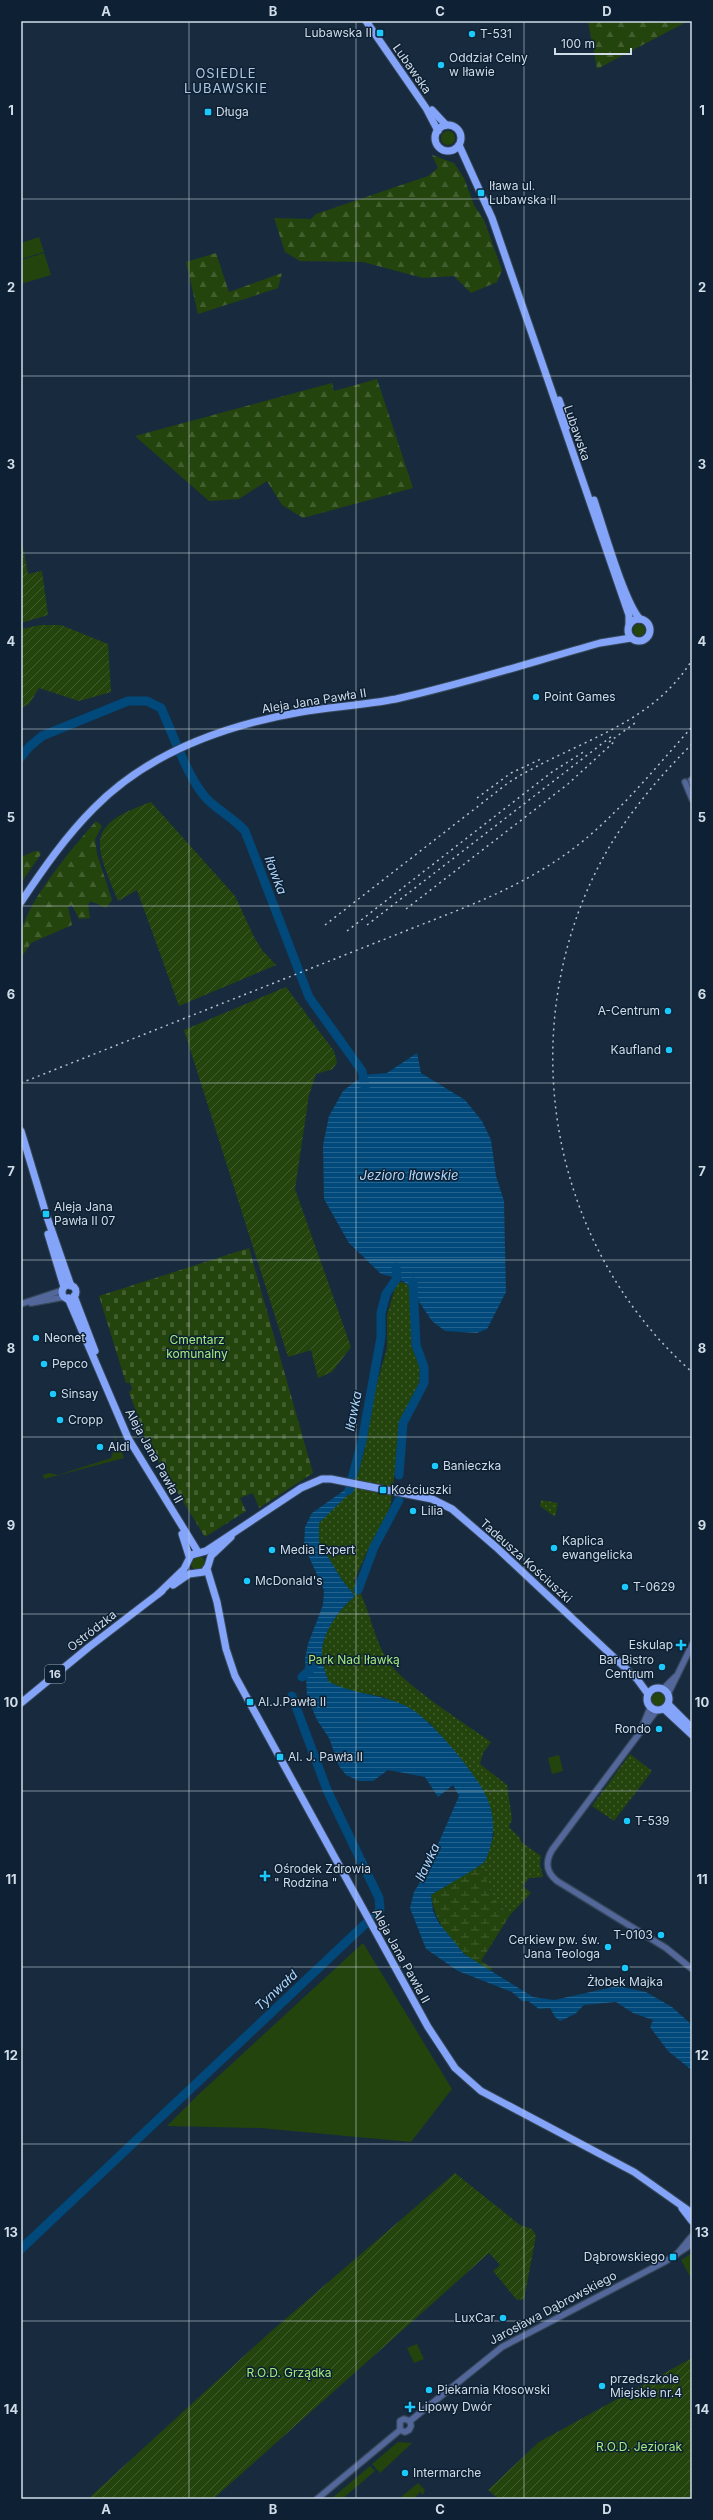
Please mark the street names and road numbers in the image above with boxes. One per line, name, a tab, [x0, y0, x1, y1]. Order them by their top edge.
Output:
street label: Lubawska	[390, 41, 435, 97]
street label: Lubawska	[561, 403, 594, 462]
street label: Aleja Jana Pawła II	[261, 685, 367, 716]
street label: Aleja Jana Pawła II	[122, 1406, 187, 1506]
street label: Tadeusza Kościuszki	[477, 1515, 575, 1606]
street label: Ostródzka	[64, 1607, 119, 1654]
road number: 16	[45, 1665, 65, 1683]
street label: Aleja Jana Pawła II	[369, 1906, 434, 2006]
street label: Jarosława Dąbrowskiego	[486, 2268, 619, 2348]

